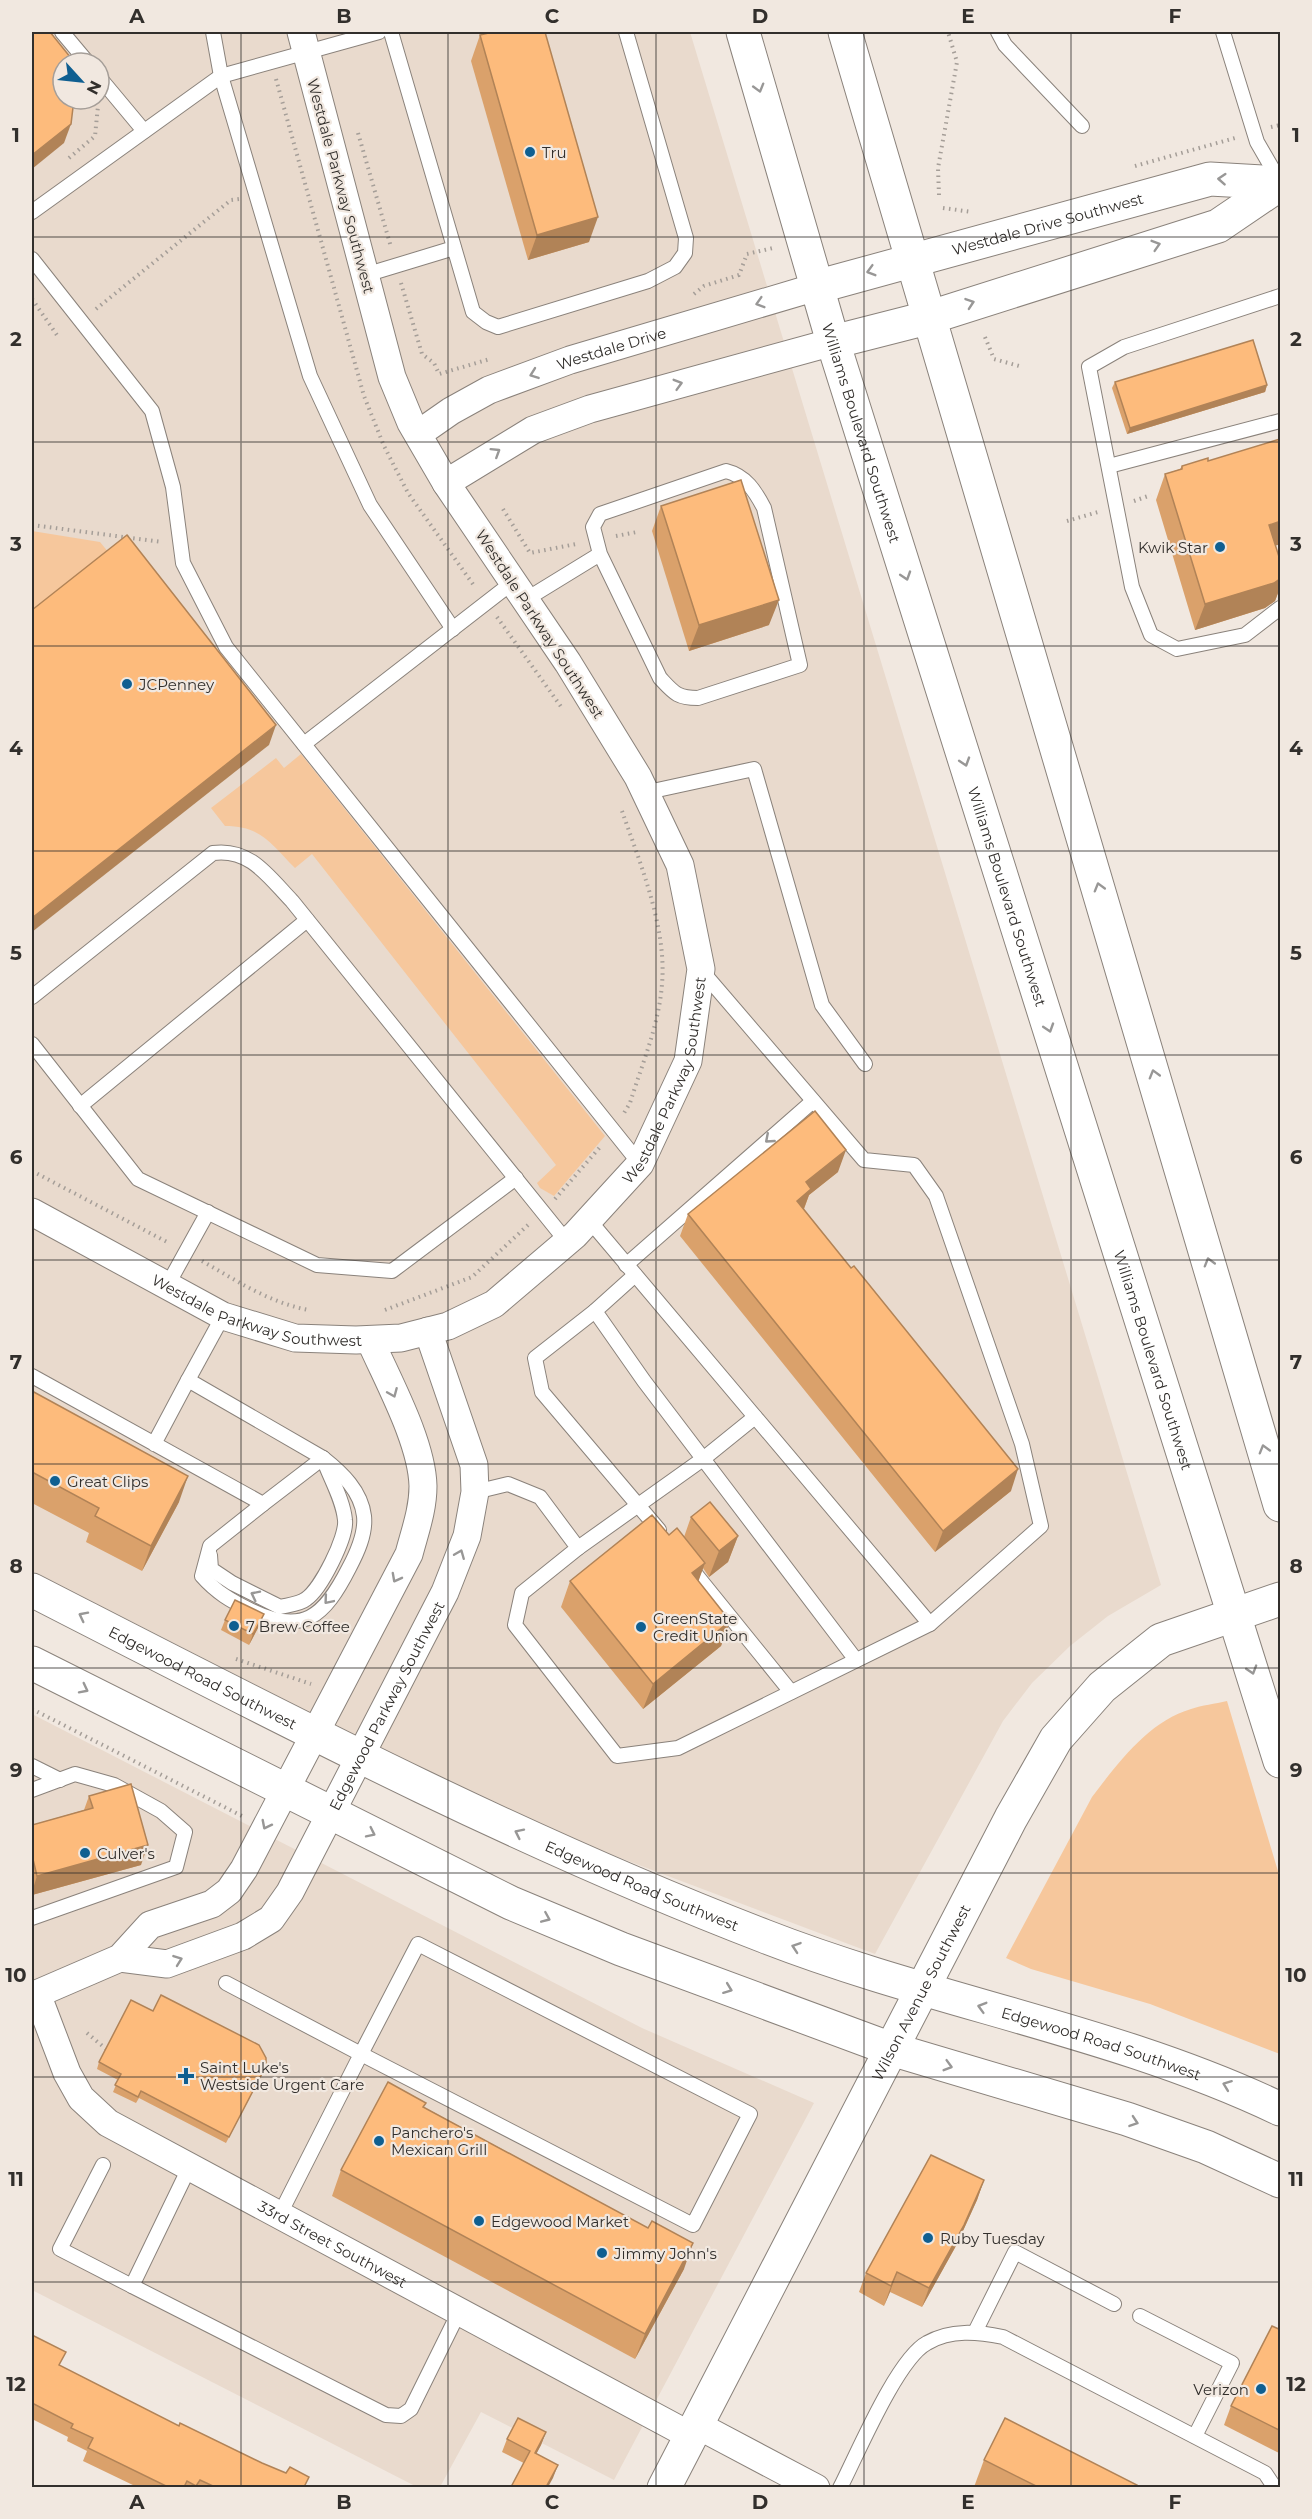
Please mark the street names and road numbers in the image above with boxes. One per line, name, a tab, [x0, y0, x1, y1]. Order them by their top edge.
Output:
street label: Westdale Parkway Southwest	[303, 76, 379, 296]
street label: Westdale Drive Southwest	[950, 188, 1145, 259]
street label: Williams Boulevard Southwest	[818, 321, 905, 545]
street label: Westdale Drive	[554, 323, 668, 374]
street label: Westdale Parkway Southwest	[472, 526, 608, 722]
street label: Williams Boulevard Southwest	[964, 784, 1051, 1009]
street label: Westdale Parkway Southwest	[618, 975, 709, 1187]
street label: Williams Boulevard Southwest	[1110, 1248, 1197, 1472]
street label: Westdale Parkway Southwest	[149, 1270, 363, 1349]
street label: Edgewood Parkway Southwest	[324, 1598, 448, 1813]
street label: Edgewood Road Southwest	[106, 1622, 300, 1733]
street label: Edgewood Road Southwest	[542, 1836, 742, 1935]
street label: Wilson Avenue Southwest	[867, 1901, 974, 2084]
street label: Edgewood Road Southwest	[999, 2002, 1204, 2084]
street label: 33rd Street Southwest	[255, 2196, 411, 2291]

